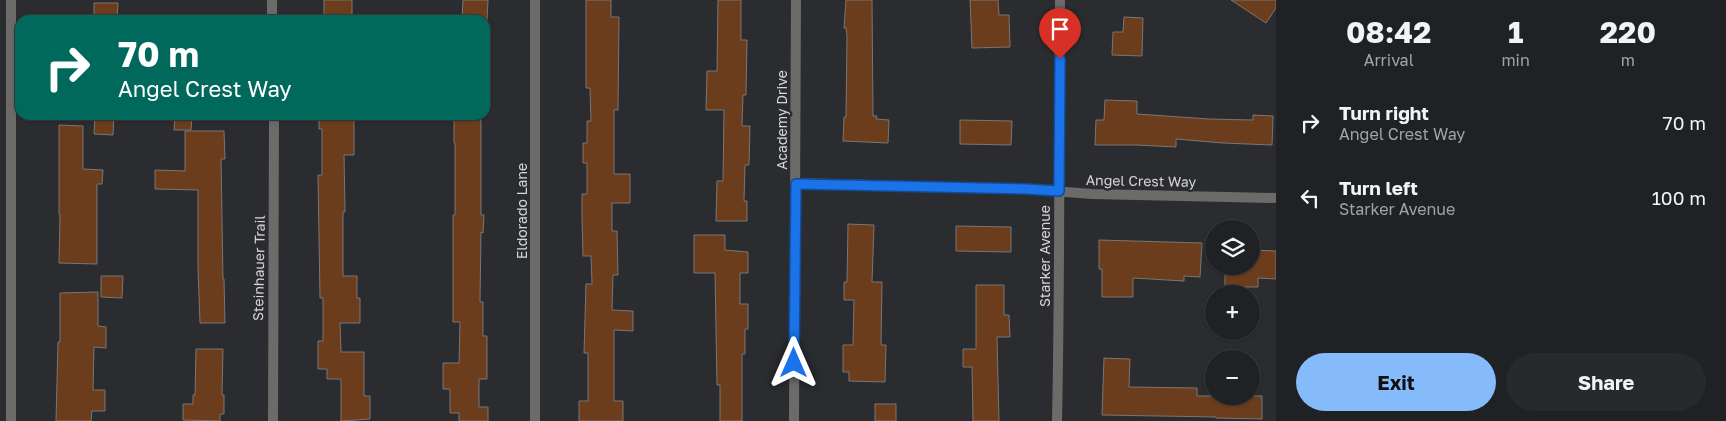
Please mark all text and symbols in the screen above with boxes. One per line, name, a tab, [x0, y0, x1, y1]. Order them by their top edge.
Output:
pin	[1039, 8, 1081, 59]
text: 08:42	[1346, 14, 1431, 50]
text: 1	[1508, 14, 1523, 50]
text: 220	[1600, 14, 1656, 50]
icon: arrive	[1046, 15, 1074, 43]
text: 70 m	[118, 33, 199, 75]
icon: right	[35, 35, 100, 100]
text: Arrival	[1364, 50, 1414, 70]
text: min	[1501, 50, 1530, 70]
text: m	[1621, 50, 1635, 70]
street label: Academy Drive	[773, 70, 790, 170]
text: Angel Crest Way	[118, 75, 292, 102]
text: Turn right	[1339, 101, 1429, 124]
icon: right	[1296, 109, 1324, 137]
text: 70 m	[1663, 111, 1706, 134]
text: Angel Crest Way	[1339, 124, 1465, 144]
street label: Eldorado Lane	[513, 163, 530, 259]
street label: Angel Crest Way	[1086, 171, 1197, 190]
text: Turn left	[1339, 176, 1418, 199]
icon: left	[1296, 184, 1324, 212]
text: 100 m	[1652, 186, 1706, 209]
text: Starker Avenue	[1339, 199, 1455, 219]
street label: Starker Avenue	[1036, 205, 1053, 307]
street label: Steinhauer Trail	[249, 215, 268, 321]
map controls	[1205, 220, 1260, 405]
button: layers	[1205, 220, 1260, 275]
button: +	[1205, 285, 1260, 340]
position arrow	[767, 336, 819, 388]
button: −	[1205, 350, 1260, 405]
button: Exit	[1296, 353, 1496, 411]
button: Share	[1506, 353, 1706, 411]

